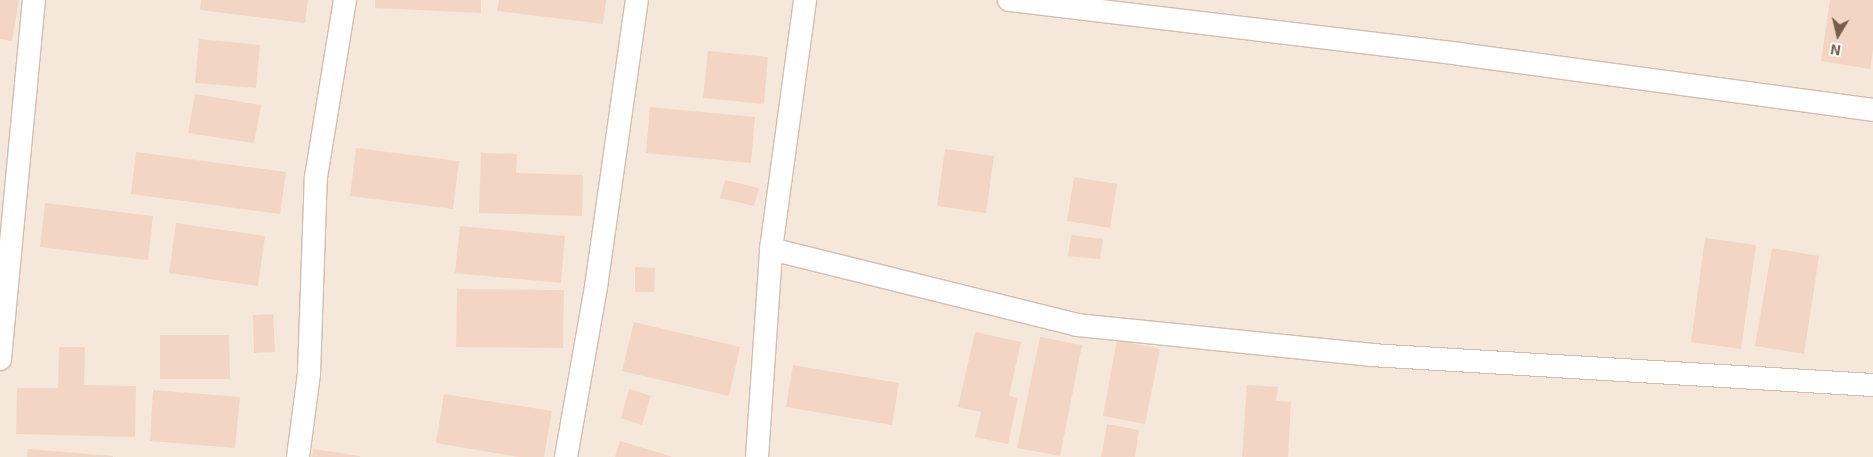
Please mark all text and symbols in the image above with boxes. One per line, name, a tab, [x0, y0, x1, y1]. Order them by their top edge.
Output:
north arrow	[1813, 10, 1863, 60]
text: N	[1829, 41, 1842, 59]

